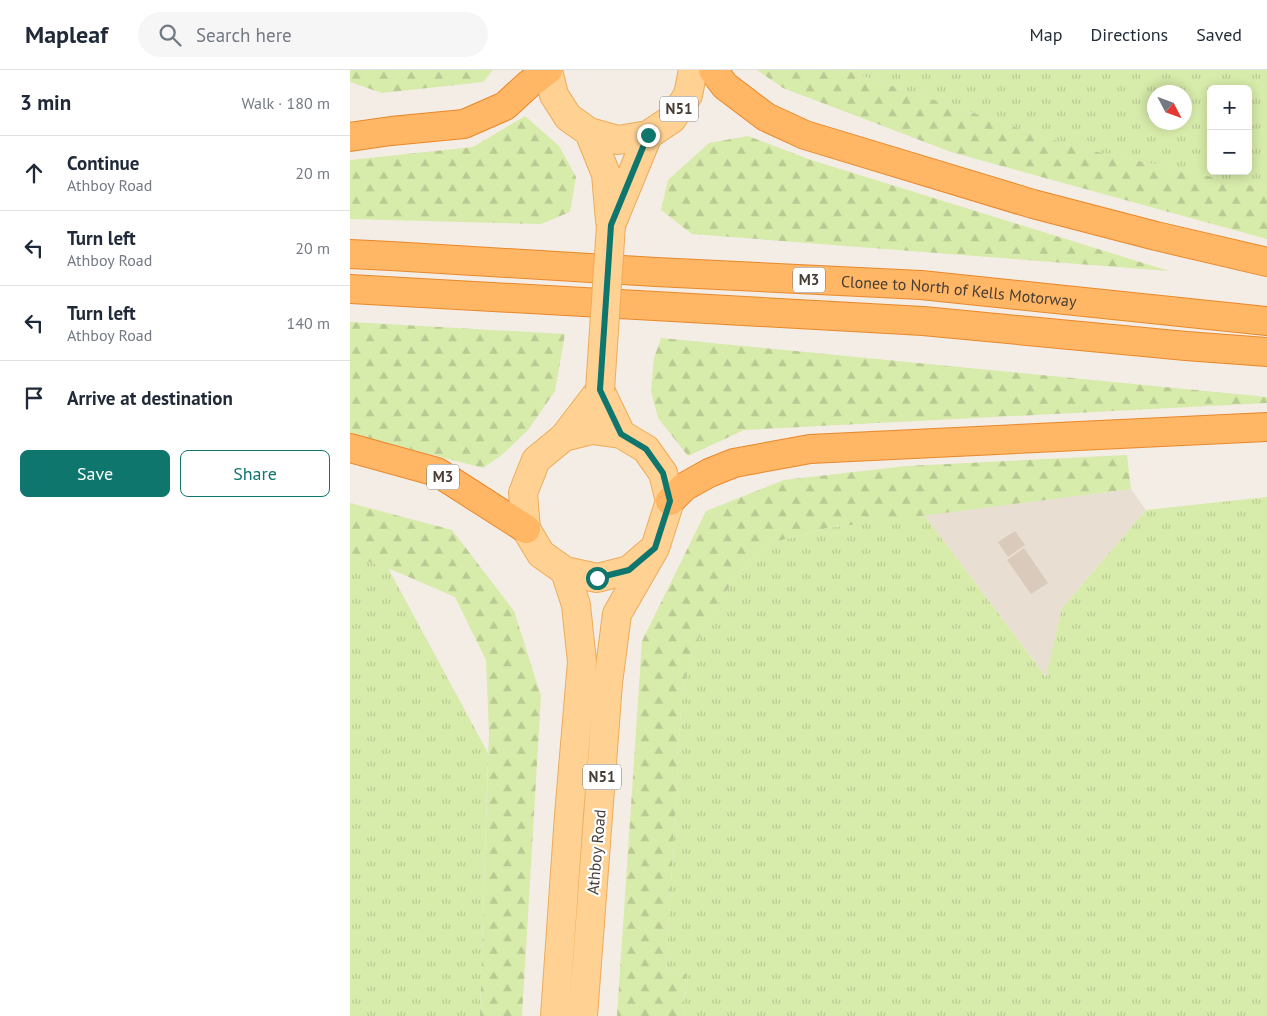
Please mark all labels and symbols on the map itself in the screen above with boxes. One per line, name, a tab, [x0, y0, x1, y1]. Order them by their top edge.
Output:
north arrow	[1147, 85, 1192, 130]
road number: N51	[660, 96, 698, 122]
route end	[637, 124, 660, 147]
road number: M3	[793, 268, 825, 292]
street label: Clonee to North of Kells Motorway	[841, 271, 1078, 311]
road number: M3	[427, 464, 459, 490]
route start	[586, 567, 609, 590]
road number: N51	[583, 764, 621, 790]
street label: Athboy Road	[582, 809, 610, 895]

